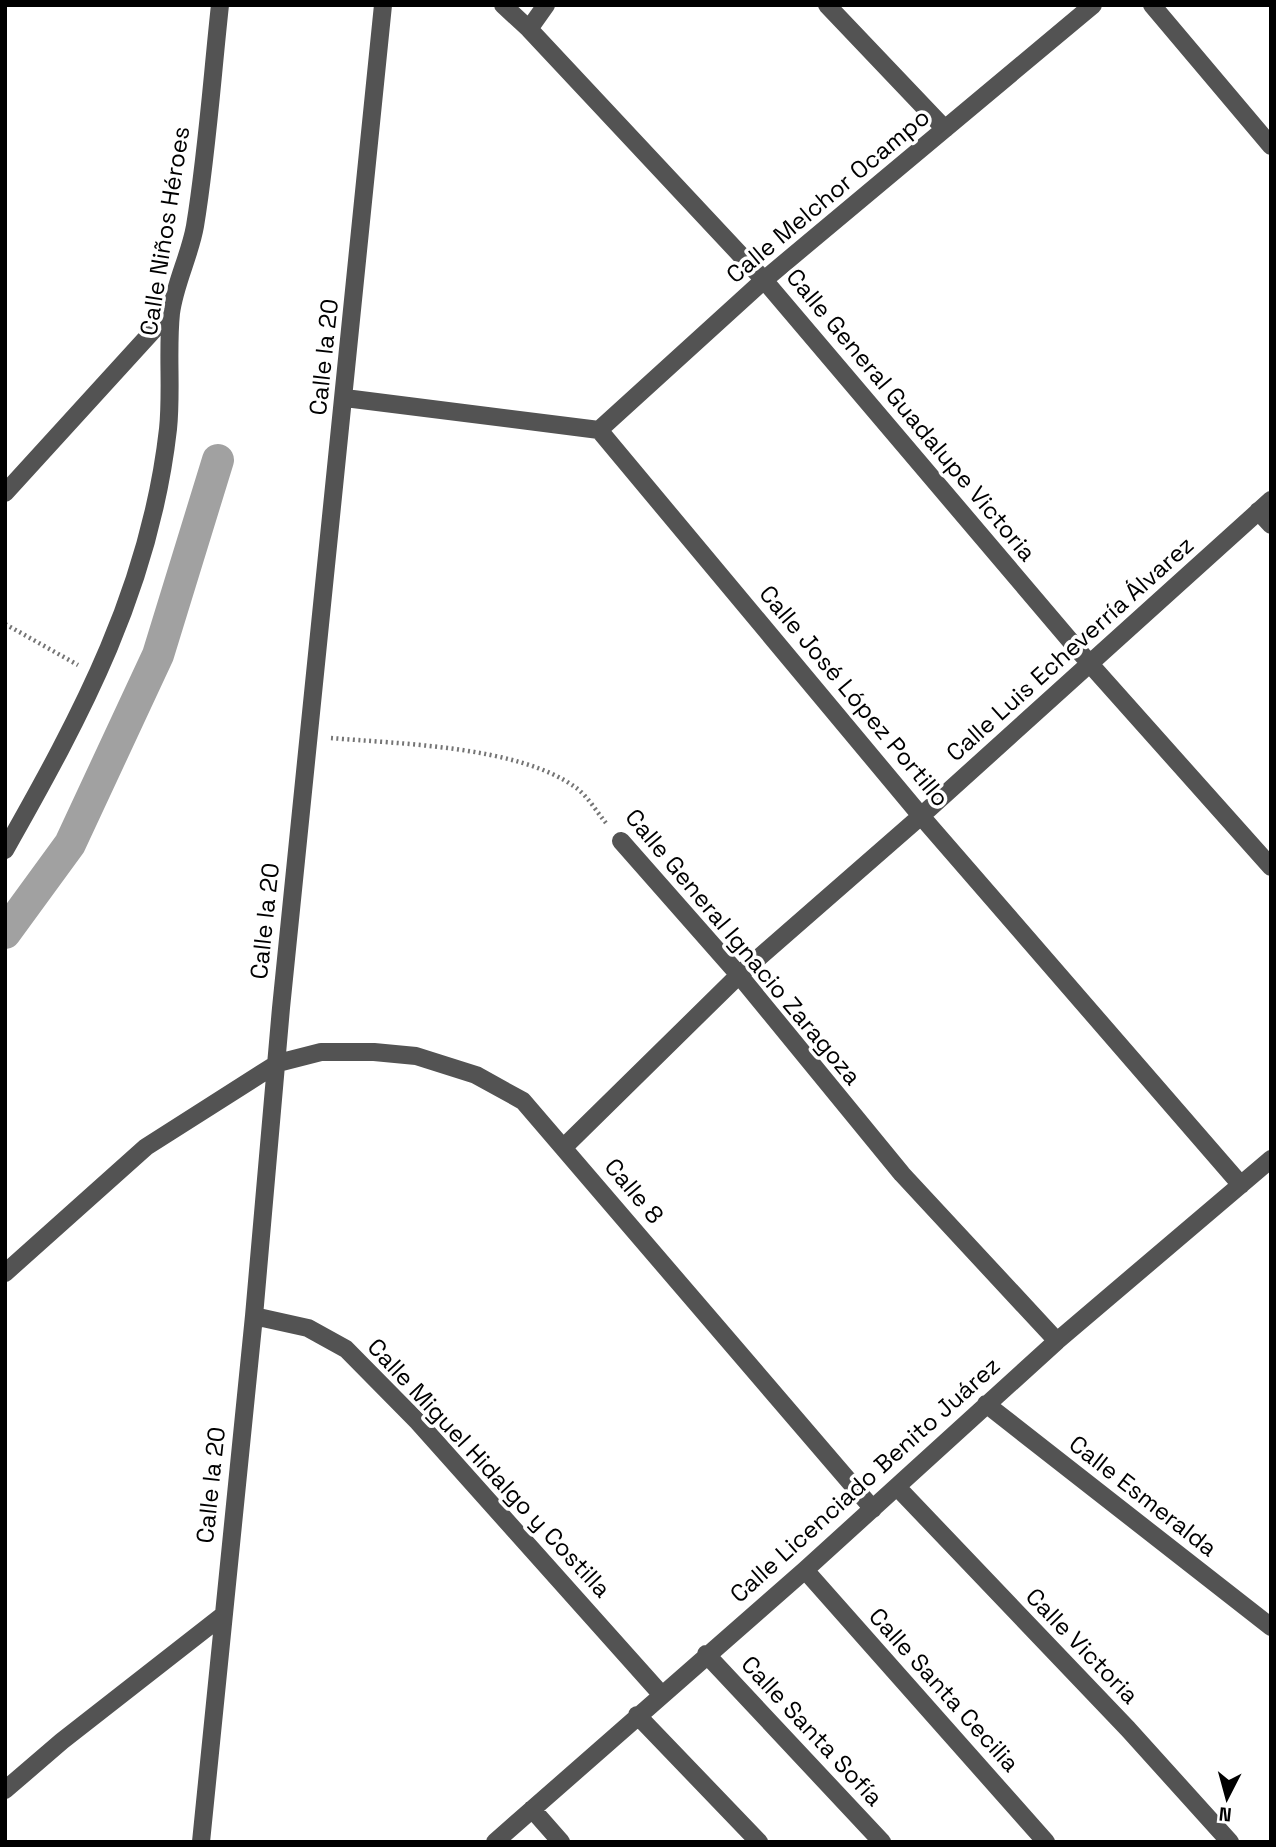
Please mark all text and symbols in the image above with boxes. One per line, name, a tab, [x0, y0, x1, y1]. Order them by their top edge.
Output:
street label: Calle Melchor Ocampo	[719, 101, 936, 290]
street label: Calle Niños Héroes	[133, 124, 196, 338]
street label: Calle General Guadalupe Victoria	[780, 262, 1043, 568]
street label: Calle la 20	[302, 297, 345, 417]
street label: Calle Luis Echeverría Álvarez	[939, 529, 1200, 768]
street label: Calle José López Portillo	[753, 578, 956, 813]
street label: Calle General Ignacio Zaragoza	[619, 802, 868, 1091]
street label: Calle la 20	[243, 861, 286, 981]
street label: Calle 8	[598, 1151, 671, 1230]
street label: Calle Miguel Hidalgo y Costilla	[361, 1331, 618, 1604]
street label: Calle Licenciado Benito Juárez	[723, 1350, 1006, 1609]
street label: Calle la 20	[189, 1425, 232, 1545]
street label: Calle Esmeralda	[1063, 1428, 1224, 1563]
street label: Calle Victoria	[1019, 1581, 1146, 1710]
street label: Calle Santa Cecilia	[862, 1601, 1026, 1778]
street label: Calle Santa Sofía	[735, 1649, 890, 1813]
north arrow	[1192, 1763, 1262, 1833]
text: N	[1218, 1801, 1233, 1828]

